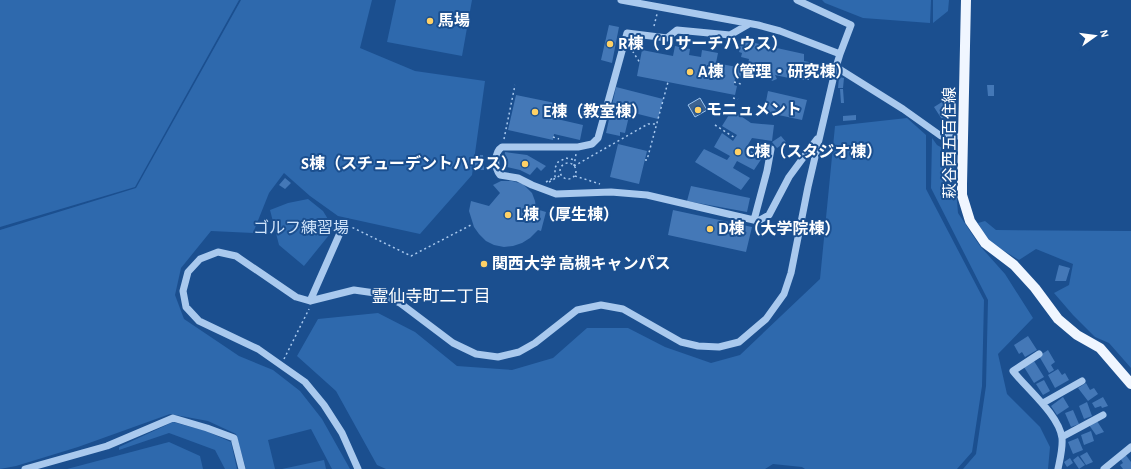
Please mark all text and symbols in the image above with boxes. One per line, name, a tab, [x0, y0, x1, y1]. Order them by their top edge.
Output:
place label: 馬場	[438, 12, 470, 29]
marker: 馬場	[425, 16, 435, 26]
north arrow	[1075, 16, 1115, 56]
text: N	[1098, 29, 1110, 39]
place label: R棟（リサーチハウス）	[618, 34, 787, 52]
marker: R棟（リサーチハウス）	[605, 39, 615, 49]
place label: A棟（管理・研究棟）	[698, 62, 852, 80]
marker: A棟（管理・研究棟）	[685, 67, 695, 77]
street label: 萩谷西五百住線	[941, 87, 958, 199]
place label: E棟（教室棟）	[543, 102, 647, 120]
place label: モニュメント	[706, 102, 802, 118]
marker: モニュメント	[693, 105, 703, 115]
marker: E棟（教室棟）	[530, 107, 540, 117]
place label: C棟（スタジオ棟）	[746, 142, 882, 160]
marker: C棟（スタジオ棟）	[733, 147, 743, 157]
place label: S棟（スチューデントハウス）	[301, 154, 517, 172]
marker: S棟（スチューデントハウス）	[520, 159, 530, 169]
place label: L棟（厚生棟）	[516, 205, 619, 223]
marker: L棟（厚生棟）	[503, 210, 513, 220]
park label: ゴルフ練習場	[253, 219, 349, 236]
place label: D棟（大学院棟）	[718, 219, 840, 237]
marker: D棟（大学院棟）	[705, 224, 715, 234]
place label: 関西大学 高槻キャンパス	[492, 255, 670, 272]
marker: 関西大学 高槻キャンパス	[479, 259, 489, 269]
district label: 霊仙寺町二丁目	[372, 287, 491, 305]

